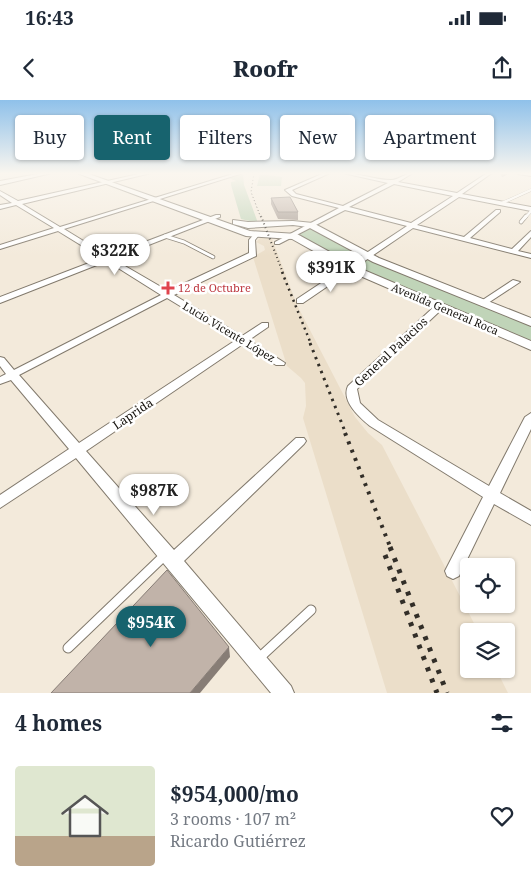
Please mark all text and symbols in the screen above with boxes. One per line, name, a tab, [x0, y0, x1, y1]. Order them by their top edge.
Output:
text: 16:43	[25, 5, 74, 31]
text: Roofr	[233, 53, 298, 83]
icon: back	[15, 54, 43, 82]
icon: share	[488, 54, 516, 82]
chip: Buy	[15, 115, 84, 160]
chip: Rent	[94, 115, 170, 160]
chip: Filters	[180, 115, 270, 160]
chip: New	[280, 115, 355, 160]
chip: Apartment	[365, 115, 494, 160]
pin: $322K	[80, 234, 150, 276]
text: $322K	[91, 239, 139, 261]
pin: $391K	[296, 250, 366, 293]
text: $391K	[307, 256, 355, 278]
street label: Avenida General Roca	[389, 279, 501, 338]
place label: 12 de Octubre	[178, 280, 251, 295]
marker: 12 de Octubre	[162, 282, 174, 294]
street label: Lucio Vicente López	[180, 298, 278, 365]
street label: General Palacios	[350, 313, 431, 390]
street label: Laprida	[109, 394, 156, 433]
pin: $987K	[119, 474, 189, 516]
text: $987K	[130, 479, 178, 501]
map controls	[460, 558, 515, 678]
button: locate	[460, 558, 515, 613]
pin: $954K	[116, 606, 186, 648]
text: $954K	[127, 611, 175, 633]
button: layers	[460, 623, 515, 678]
text: 4 homes	[15, 709, 102, 737]
icon: filters	[488, 709, 516, 737]
text: $954,000/mo	[170, 780, 299, 808]
icon: home	[55, 786, 115, 846]
icon: heart	[488, 802, 516, 830]
text: 3 rooms · 107 m²	[170, 808, 296, 830]
text: Ricardo Gutiérrez	[170, 830, 306, 852]

